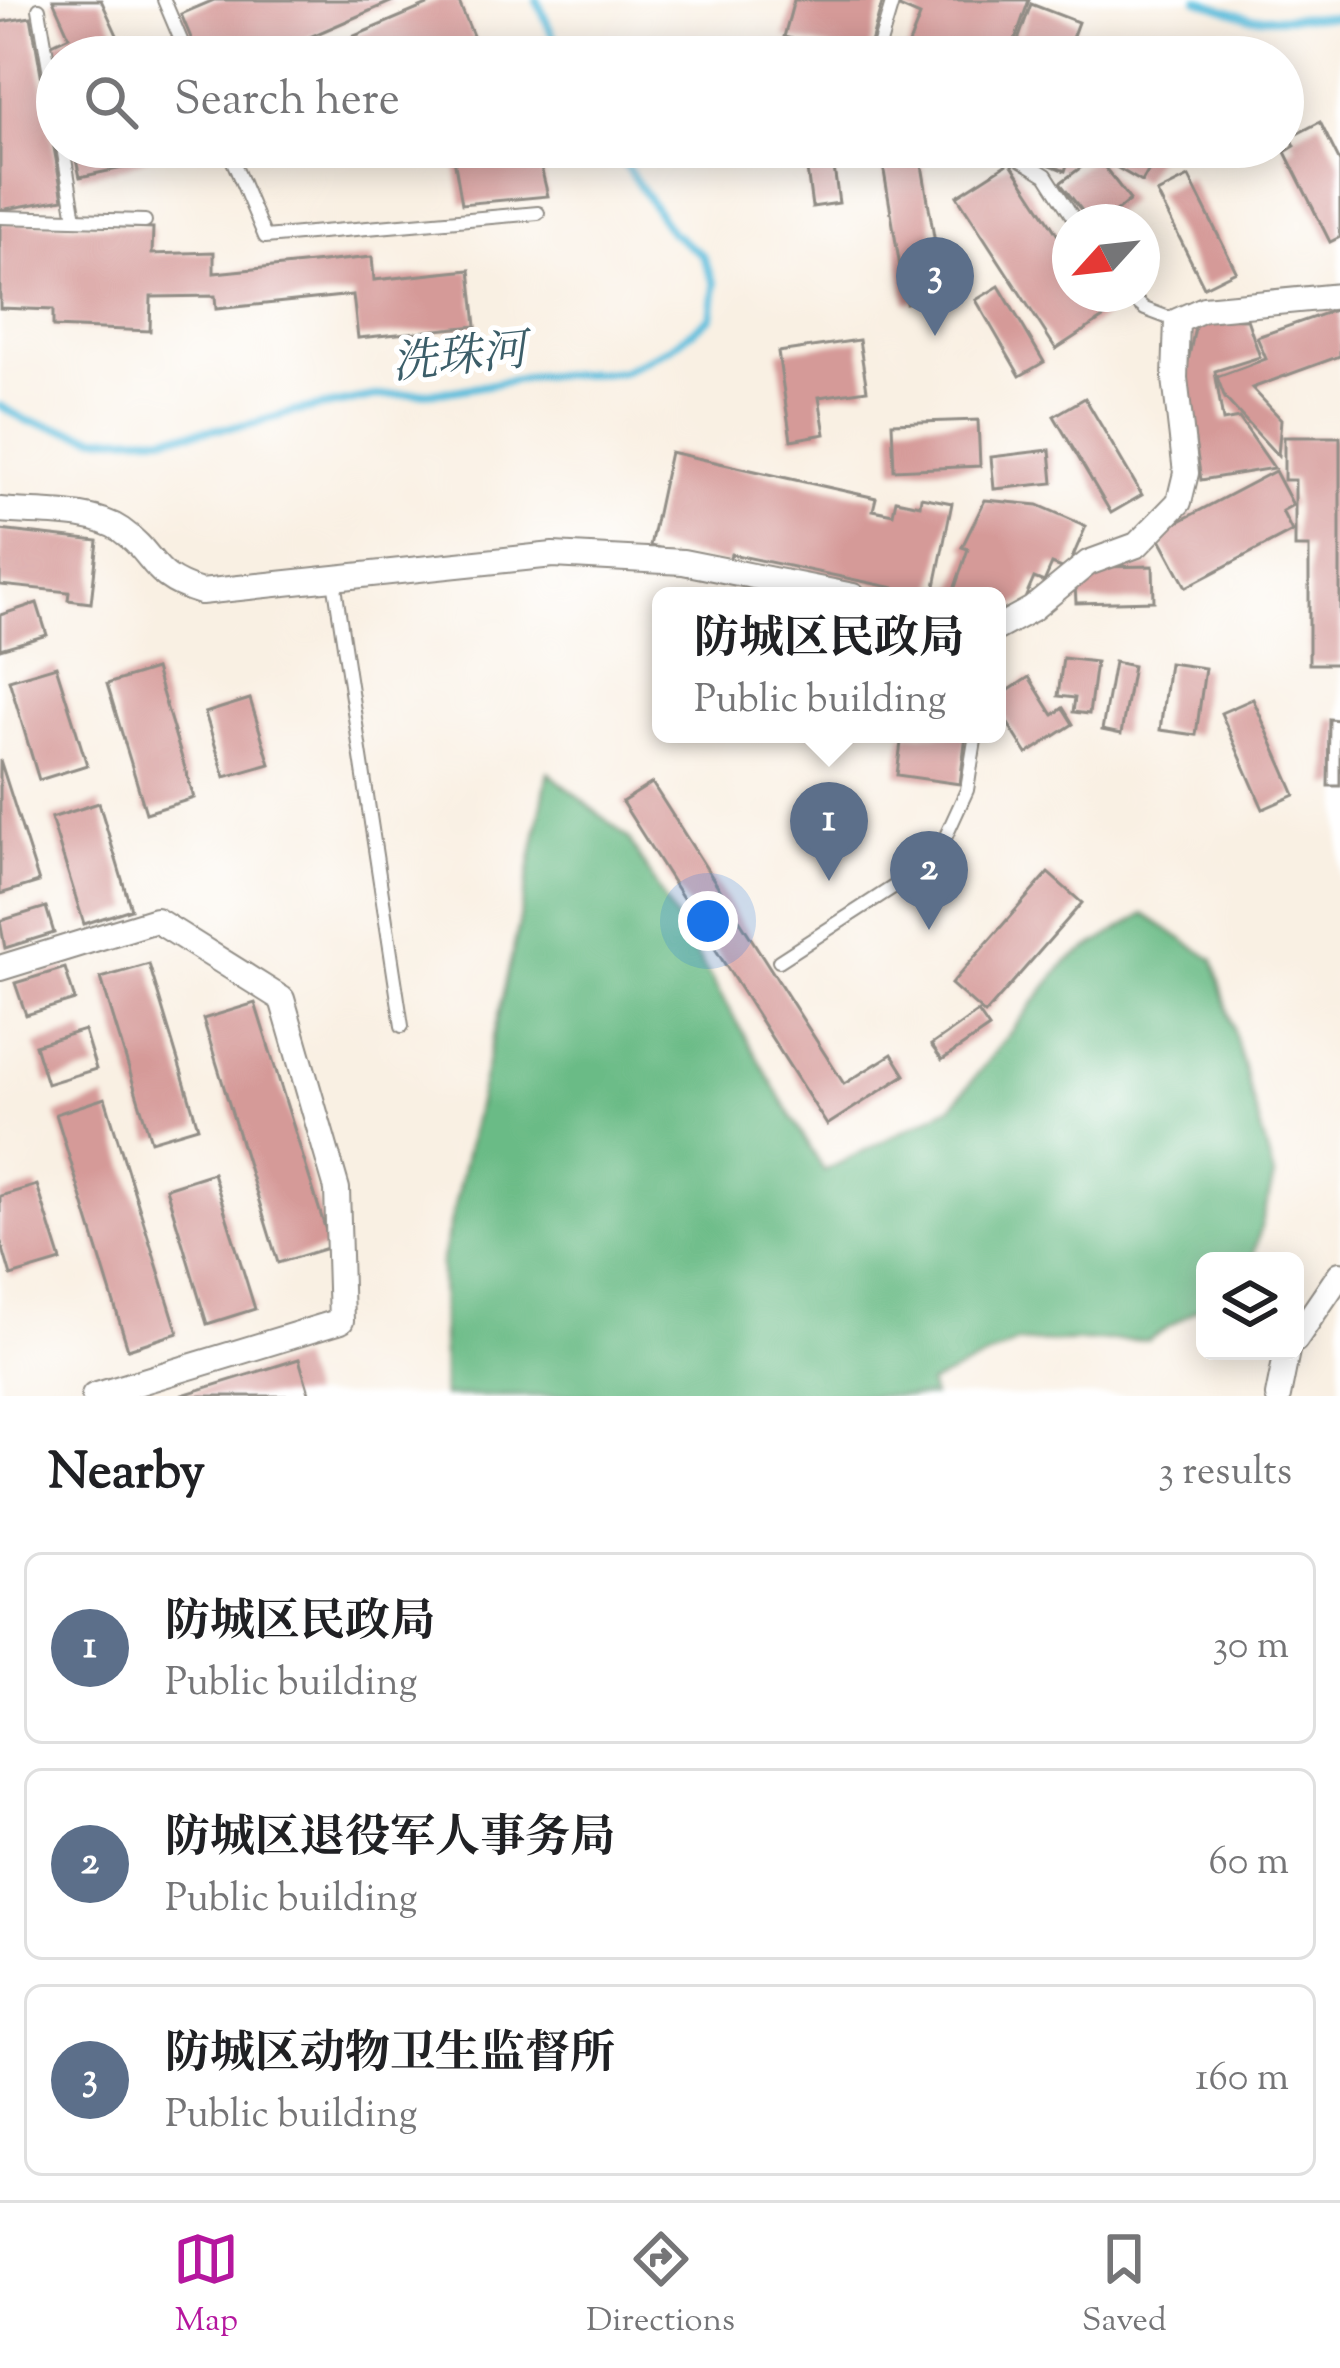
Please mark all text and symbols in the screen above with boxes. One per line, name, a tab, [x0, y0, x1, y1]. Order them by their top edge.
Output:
search box	[36, 36, 1304, 168]
icon: search	[78, 69, 144, 135]
text: Search here	[174, 70, 400, 135]
north arrow	[1052, 204, 1160, 312]
pin: 3	[896, 237, 974, 336]
water label: 洗珠河	[389, 320, 537, 400]
popup	[652, 587, 1006, 743]
text: 防城区民政局	[694, 609, 964, 674]
text: Public building	[694, 674, 947, 730]
pin: 1	[790, 782, 868, 881]
pin: 2	[890, 831, 968, 930]
your location	[678, 891, 738, 951]
map controls	[1196, 1252, 1304, 1360]
button: layers	[1196, 1252, 1304, 1360]
text: Nearby	[48, 1438, 205, 1511]
text: 3 results	[1158, 1446, 1292, 1502]
text: 防城区民政局	[165, 1592, 435, 1657]
text: 1	[83, 1620, 97, 1676]
text: 30 m	[1212, 1620, 1289, 1676]
text: Public building	[165, 1657, 418, 1713]
text: 防城区退役军人事务局	[165, 1808, 615, 1873]
text: 2	[81, 1836, 99, 1892]
text: 60 m	[1208, 1836, 1289, 1892]
text: Public building	[165, 1873, 418, 1929]
text: 防城区动物卫生监督所	[165, 2024, 615, 2089]
text: 3	[82, 2052, 98, 2108]
text: 160 m	[1195, 2052, 1289, 2108]
text: Public building	[165, 2089, 418, 2145]
tab: Map	[173, 2226, 239, 2346]
tab: Directions	[586, 2226, 735, 2346]
tab: Saved	[1082, 2226, 1167, 2346]

